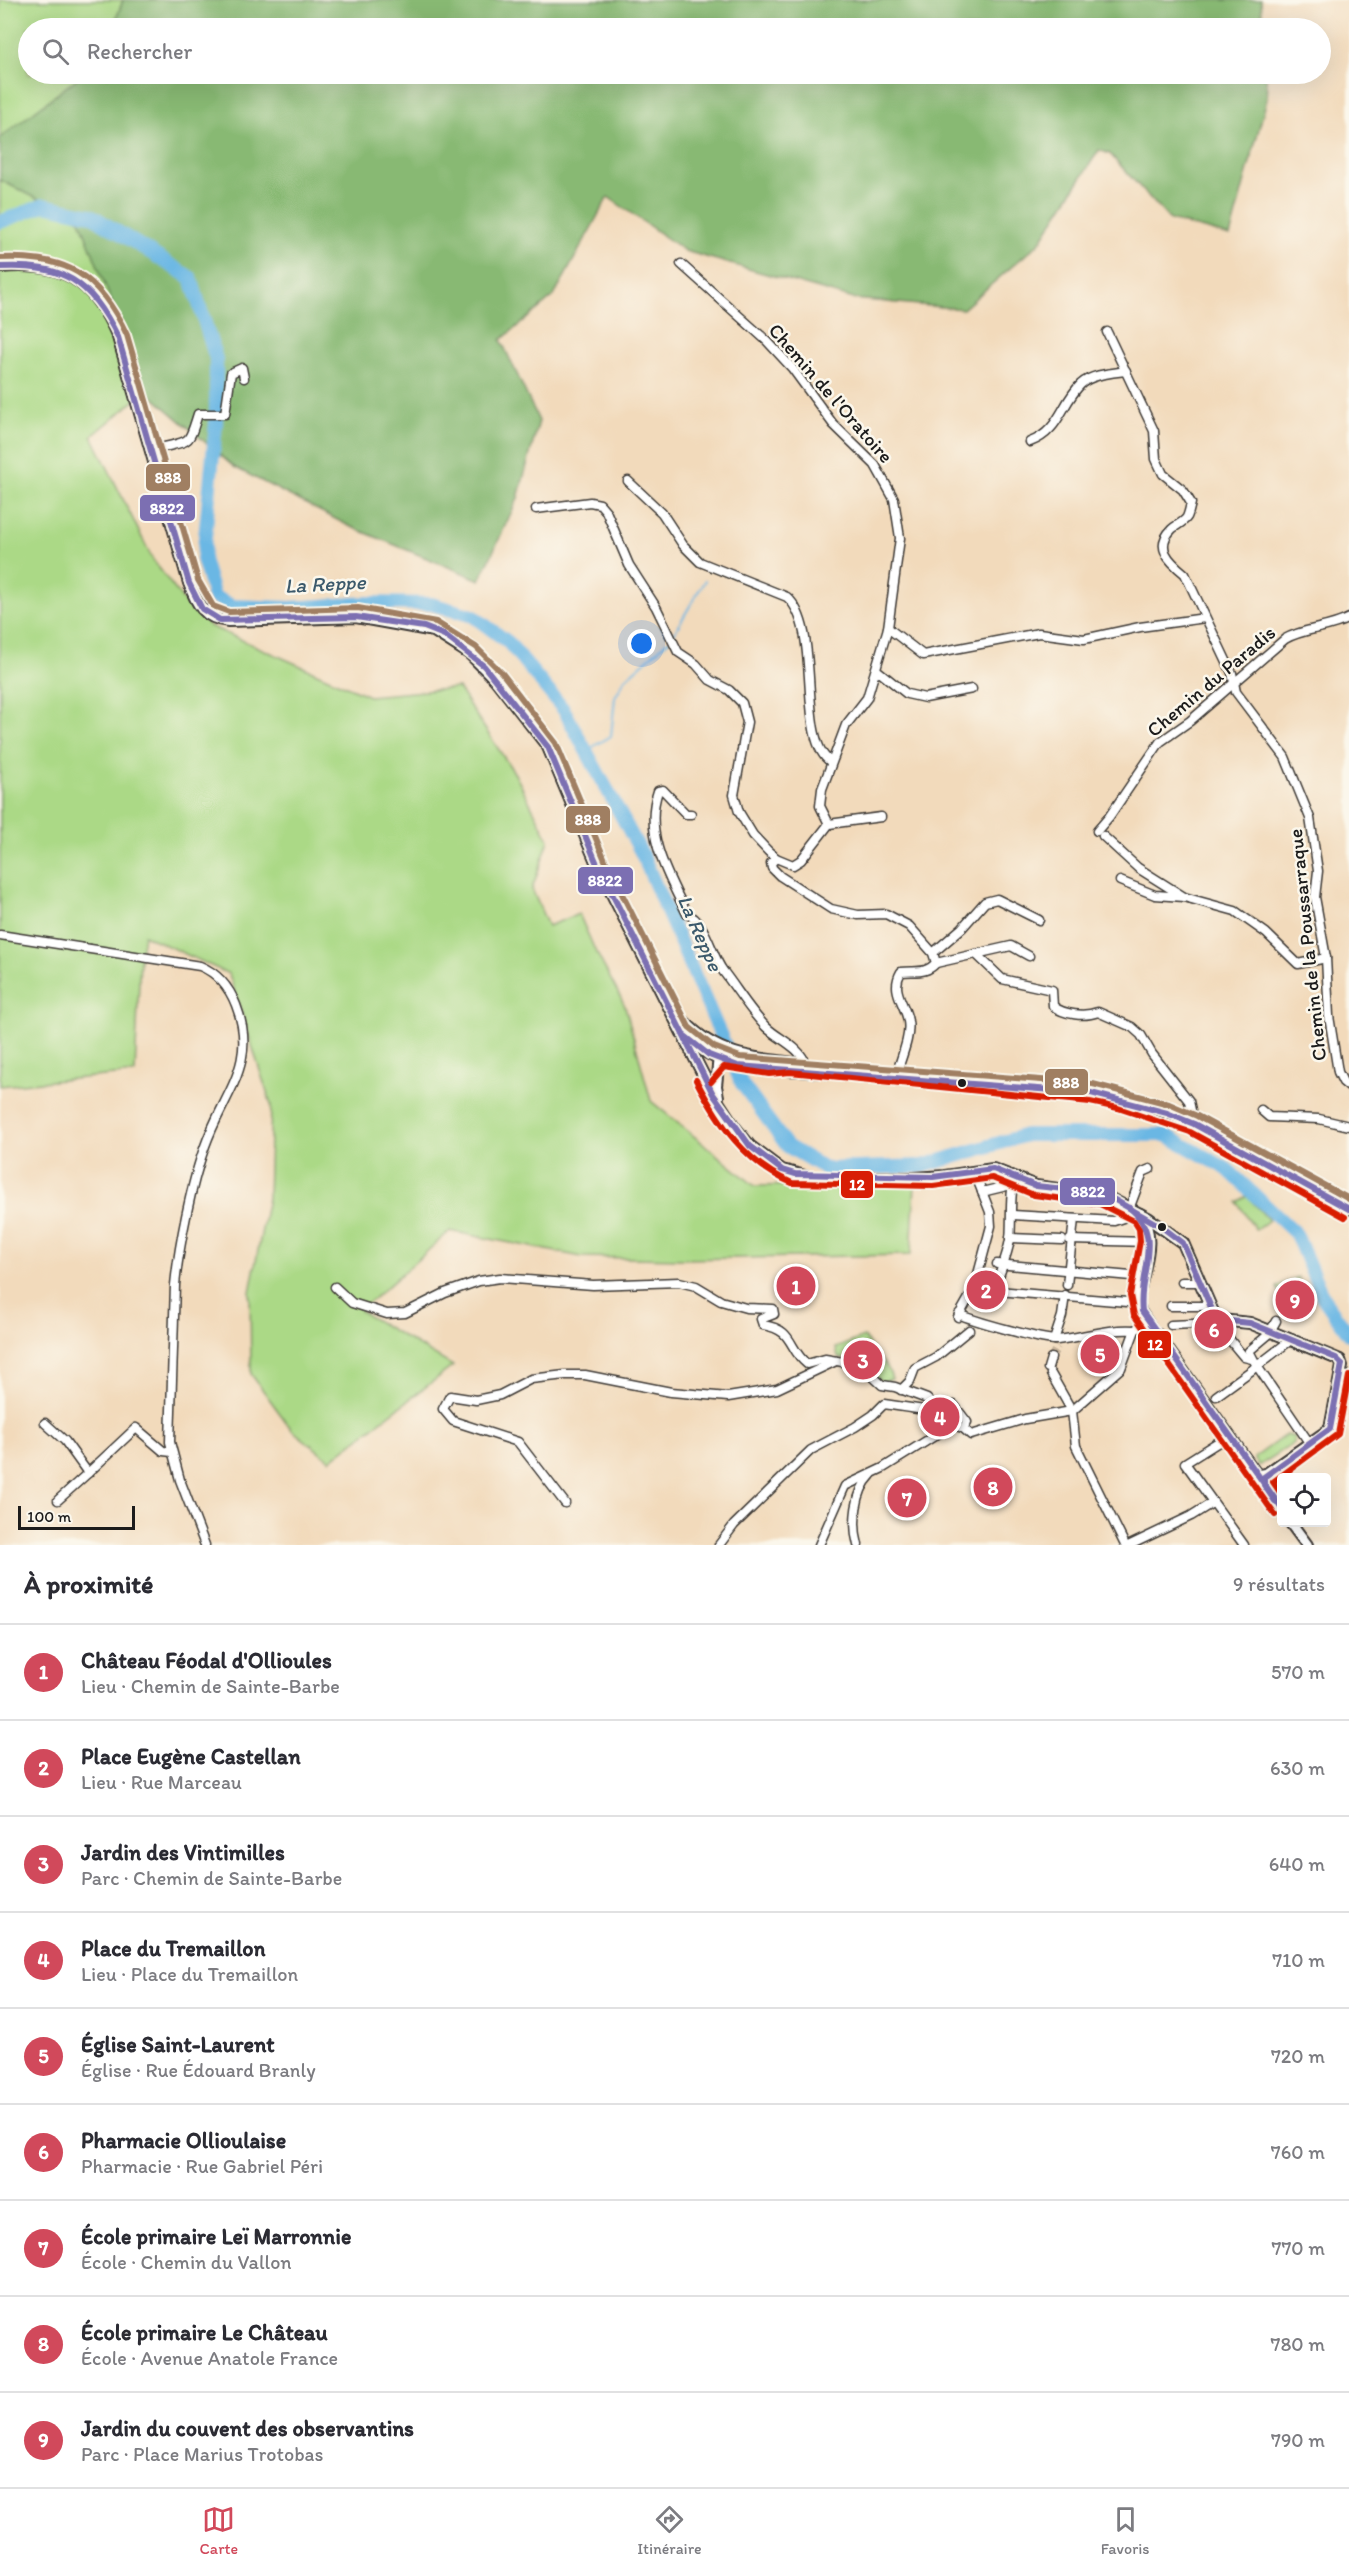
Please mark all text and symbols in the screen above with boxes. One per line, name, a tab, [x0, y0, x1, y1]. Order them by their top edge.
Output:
search box	[18, 18, 1331, 84]
icon: search	[39, 35, 72, 68]
text: Rechercher	[87, 38, 192, 65]
street label: Chemin de l'Oratoire	[764, 318, 898, 468]
line badge: 888	[145, 463, 191, 492]
text: 888	[155, 468, 181, 487]
line badge: 8822	[139, 494, 196, 522]
text: 8822	[150, 499, 185, 518]
water label: La Reppe	[284, 569, 367, 598]
street label: Chemin du Paradis	[1142, 620, 1280, 742]
your location	[627, 629, 656, 658]
line badge: 888	[565, 805, 611, 834]
text: 888	[575, 810, 601, 829]
street label: Chemin de la Poussarraque	[1283, 828, 1331, 1062]
line badge: 8822	[577, 866, 634, 895]
text: 8822	[588, 871, 623, 890]
water label: La Reppe	[673, 891, 729, 976]
line badge: 888	[1044, 1068, 1089, 1096]
text: 888	[1053, 1073, 1079, 1092]
unlabelled marker	[956, 1077, 968, 1089]
line badge: 12	[840, 1170, 874, 1199]
text: 12	[849, 1175, 866, 1194]
line badge: 8822	[1059, 1177, 1116, 1206]
text: 8822	[1071, 1182, 1106, 1201]
unlabelled marker	[1156, 1221, 1168, 1233]
pin: 1	[776, 1264, 816, 1308]
pin: 2	[966, 1268, 1006, 1312]
pin: 9	[1276, 1278, 1314, 1322]
pin: 6	[1194, 1306, 1234, 1352]
line badge: 12	[1137, 1330, 1172, 1359]
pin: 5	[1080, 1332, 1120, 1376]
text: 12	[1147, 1335, 1164, 1354]
pin: 3	[844, 1338, 882, 1382]
pin: 4	[920, 1394, 960, 1440]
pin: 8	[974, 1464, 1012, 1510]
map controls	[1277, 1473, 1331, 1527]
button: locate	[1277, 1473, 1331, 1527]
pin: 7	[888, 1476, 926, 1520]
scale bar	[18, 1503, 135, 1530]
text: 100 m	[27, 1507, 71, 1526]
text: À proximité	[24, 1568, 153, 1600]
text: 9 résultats	[1233, 1572, 1325, 1596]
text: Château Féodal d'Ollioules	[81, 1647, 332, 1674]
text: 1	[39, 1660, 48, 1684]
text: 570 m	[1271, 1660, 1325, 1684]
text: Lieu · Chemin de Sainte-Barbe	[81, 1674, 340, 1698]
text: Place Eugène Castellan	[81, 1743, 301, 1770]
text: 2	[38, 1756, 49, 1780]
text: 630 m	[1270, 1756, 1325, 1780]
text: Lieu · Rue Marceau	[81, 1770, 242, 1794]
text: Jardin des Vintimilles	[81, 1839, 285, 1866]
text: 3	[38, 1852, 49, 1876]
text: 640 m	[1269, 1852, 1325, 1876]
text: Parc · Chemin de Sainte-Barbe	[81, 1866, 342, 1890]
text: Place du Tremaillon	[81, 1935, 265, 1962]
text: 4	[37, 1948, 50, 1972]
text: 710 m	[1272, 1948, 1325, 1972]
text: Lieu · Place du Tremaillon	[81, 1962, 298, 1986]
text: Église Saint-Laurent	[81, 2031, 275, 2058]
text: 5	[38, 2044, 49, 2068]
text: 720 m	[1271, 2044, 1325, 2068]
text: Église · Rue Édouard Branly	[81, 2058, 316, 2082]
text: Pharmacie Ollioulaise	[81, 2127, 286, 2154]
text: 6	[38, 2140, 49, 2164]
text: 760 m	[1271, 2140, 1325, 2164]
text: Pharmacie · Rue Gabriel Péri	[81, 2154, 323, 2178]
text: École primaire Leï Marronnie	[81, 2223, 351, 2250]
text: 7	[39, 2236, 48, 2260]
text: 770 m	[1272, 2236, 1325, 2260]
text: École · Chemin du Vallon	[81, 2250, 292, 2274]
text: École primaire Le Château	[81, 2319, 328, 2346]
text: 8	[38, 2332, 49, 2356]
text: 780 m	[1270, 2332, 1325, 2356]
text: École · Avenue Anatole France	[81, 2346, 338, 2370]
text: Jardin du couvent des observantins	[81, 2415, 414, 2442]
text: 9	[38, 2428, 49, 2452]
text: 790 m	[1271, 2428, 1325, 2452]
text: Parc · Place Marius Trotobas	[81, 2442, 323, 2466]
tab: Carte	[200, 2503, 238, 2558]
tab: Itinéraire	[637, 2503, 702, 2558]
tab: Favoris	[1101, 2503, 1149, 2558]

